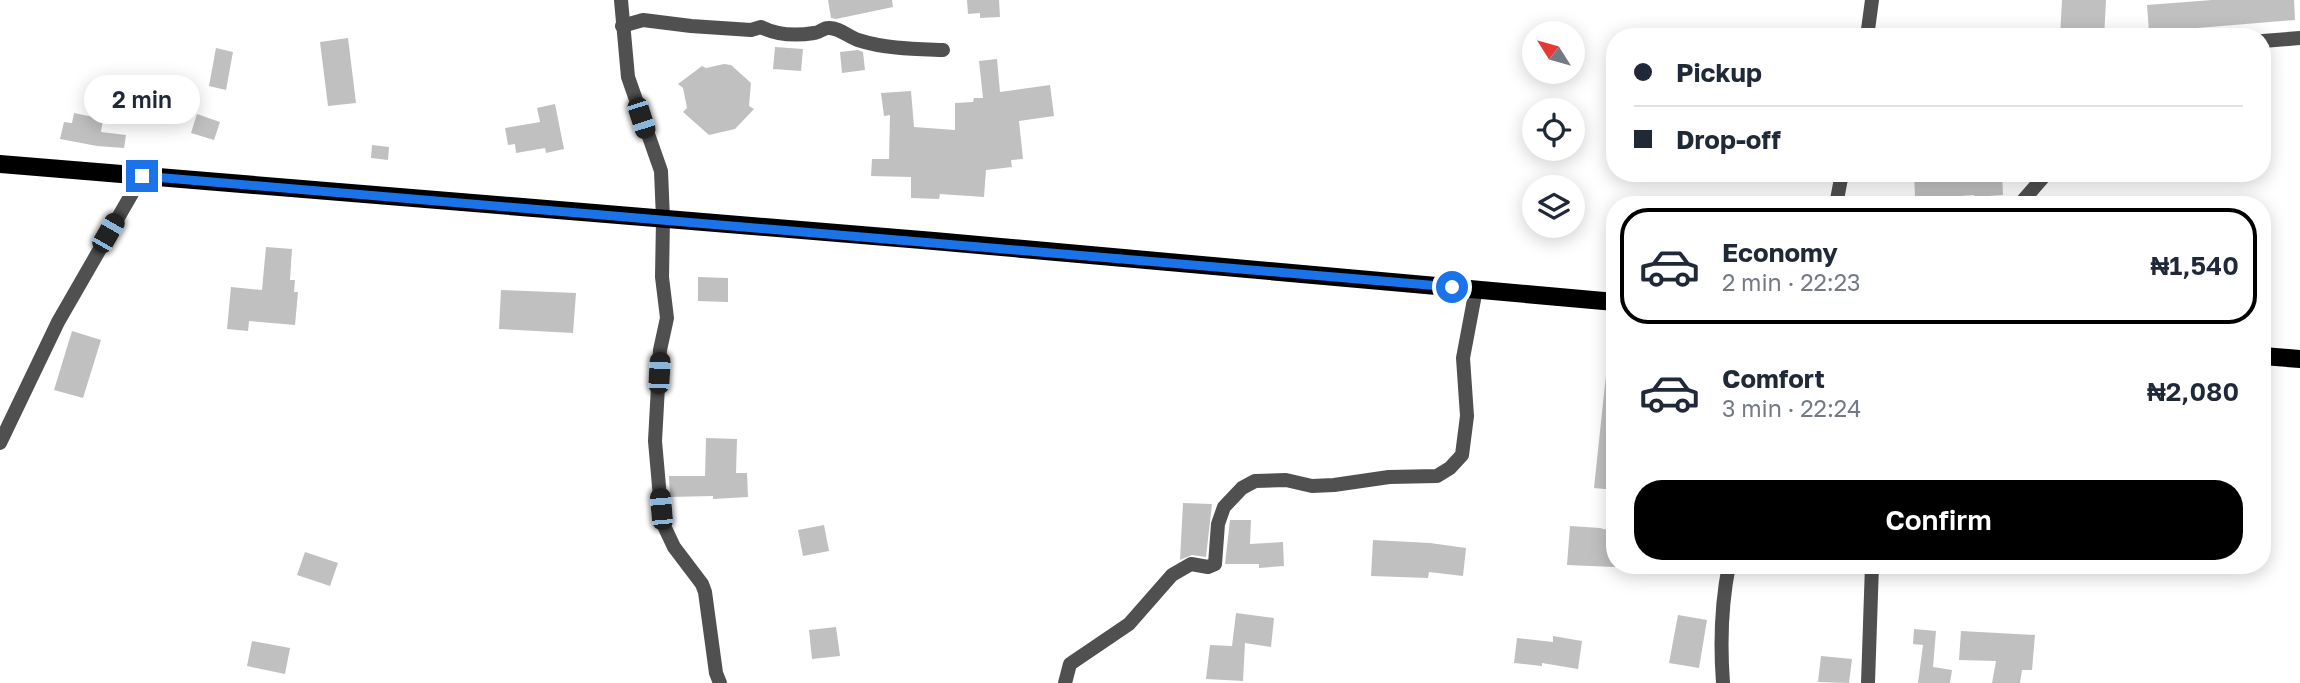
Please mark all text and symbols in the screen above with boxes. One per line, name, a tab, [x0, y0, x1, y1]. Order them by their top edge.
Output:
north arrow	[1522, 21, 1586, 84]
map controls	[1522, 21, 1585, 238]
text: Pickup	[1676, 57, 1762, 88]
callout: 2 min	[84, 74, 200, 124]
text: 2 min	[112, 85, 172, 113]
car	[625, 95, 658, 141]
button: locate	[1522, 98, 1585, 161]
text: Drop-off	[1676, 124, 1781, 155]
route end	[126, 160, 158, 192]
button: layers	[1522, 175, 1585, 238]
car	[89, 210, 128, 256]
icon: car	[1638, 235, 1701, 298]
text: Economy	[1722, 237, 1838, 268]
text: ₦1,540	[2151, 250, 2239, 281]
text: 2 min · 22:23	[1722, 268, 1861, 296]
route start	[1436, 271, 1468, 303]
car	[648, 351, 671, 395]
icon: car	[1638, 361, 1701, 424]
text: Comfort	[1722, 363, 1825, 394]
text: ₦2,080	[2147, 376, 2239, 407]
text: 3 min · 22:24	[1722, 394, 1861, 422]
button: Confirm	[1634, 480, 2243, 560]
car	[649, 487, 674, 531]

